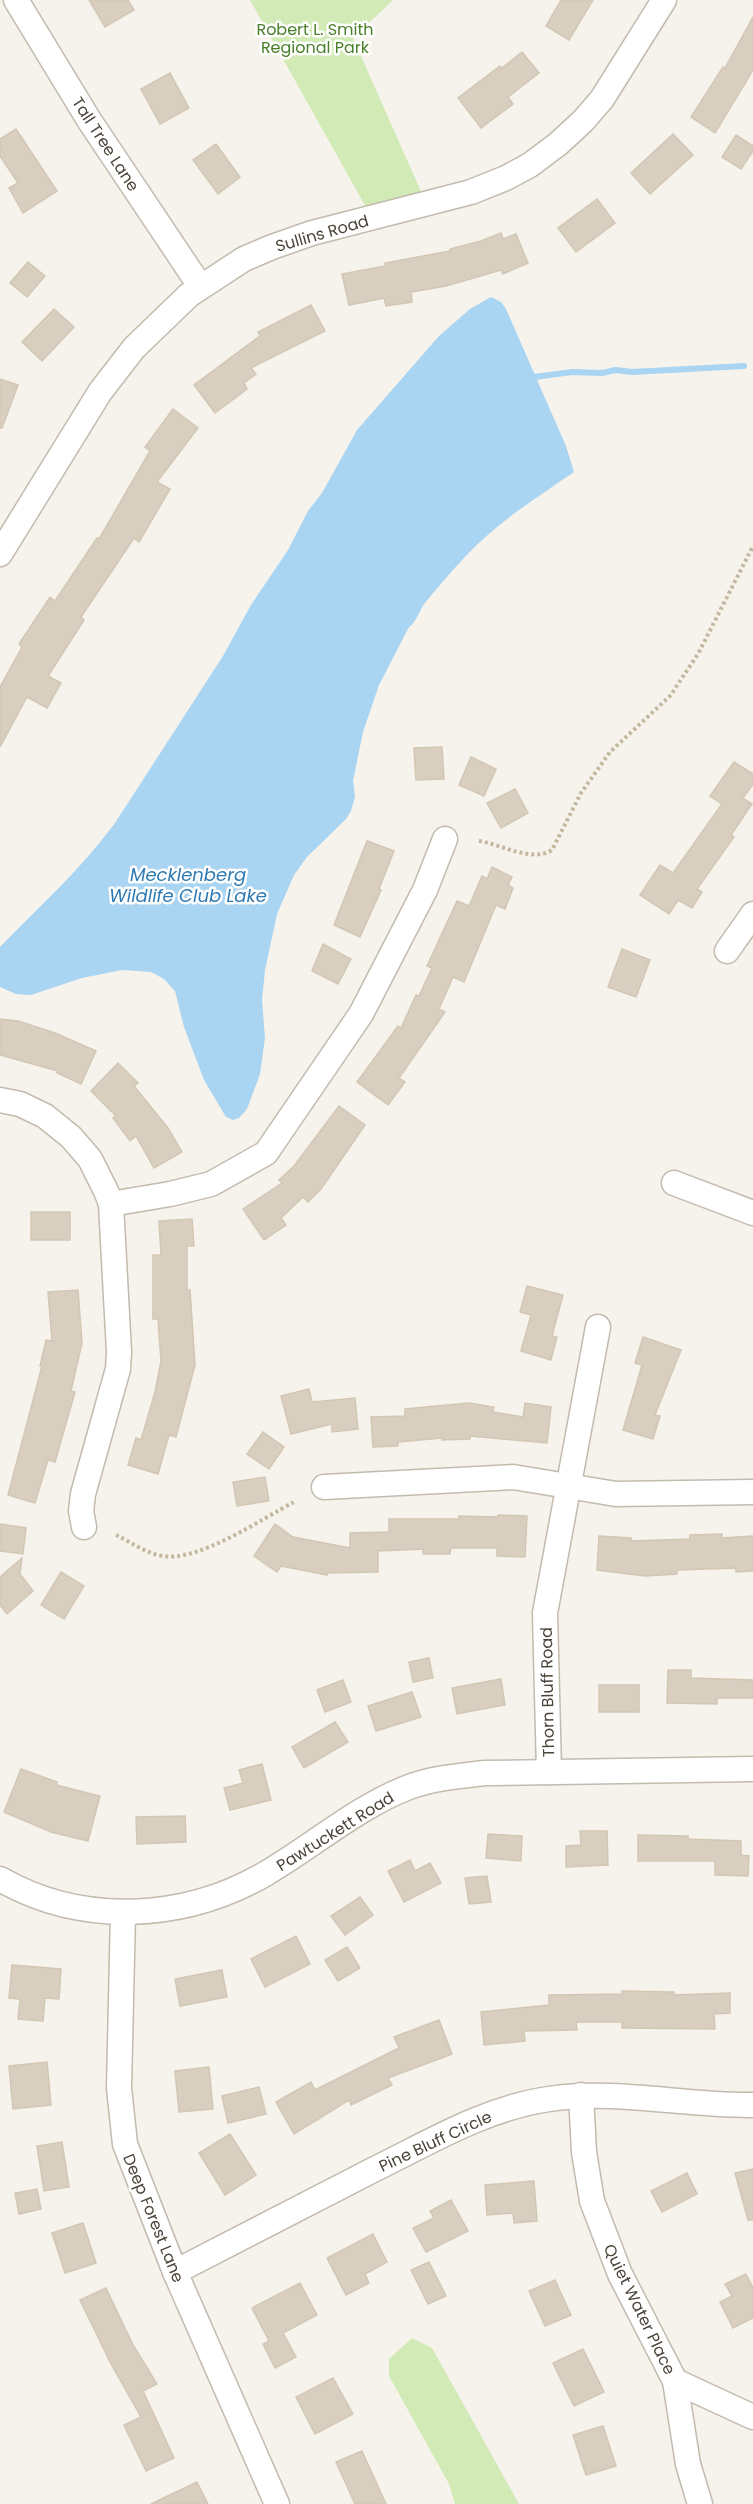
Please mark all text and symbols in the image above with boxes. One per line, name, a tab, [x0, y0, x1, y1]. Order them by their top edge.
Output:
park label: Robert L. Smith Regional Park	[256, 18, 374, 59]
street label: Tall Tree Lane	[66, 93, 145, 196]
street label: Sullins Road	[273, 209, 371, 258]
water label: Mecklenberg Wildlife Club Lake	[109, 862, 267, 908]
street label: Thorn Bluff Road	[535, 1627, 560, 1757]
street label: Pawtuckett Road	[272, 1786, 398, 1877]
street label: Pine Bluff Circle	[375, 2105, 496, 2178]
street label: Deep Forest Lane	[117, 2150, 190, 2286]
street label: Quiet Water Place	[598, 2240, 681, 2379]

